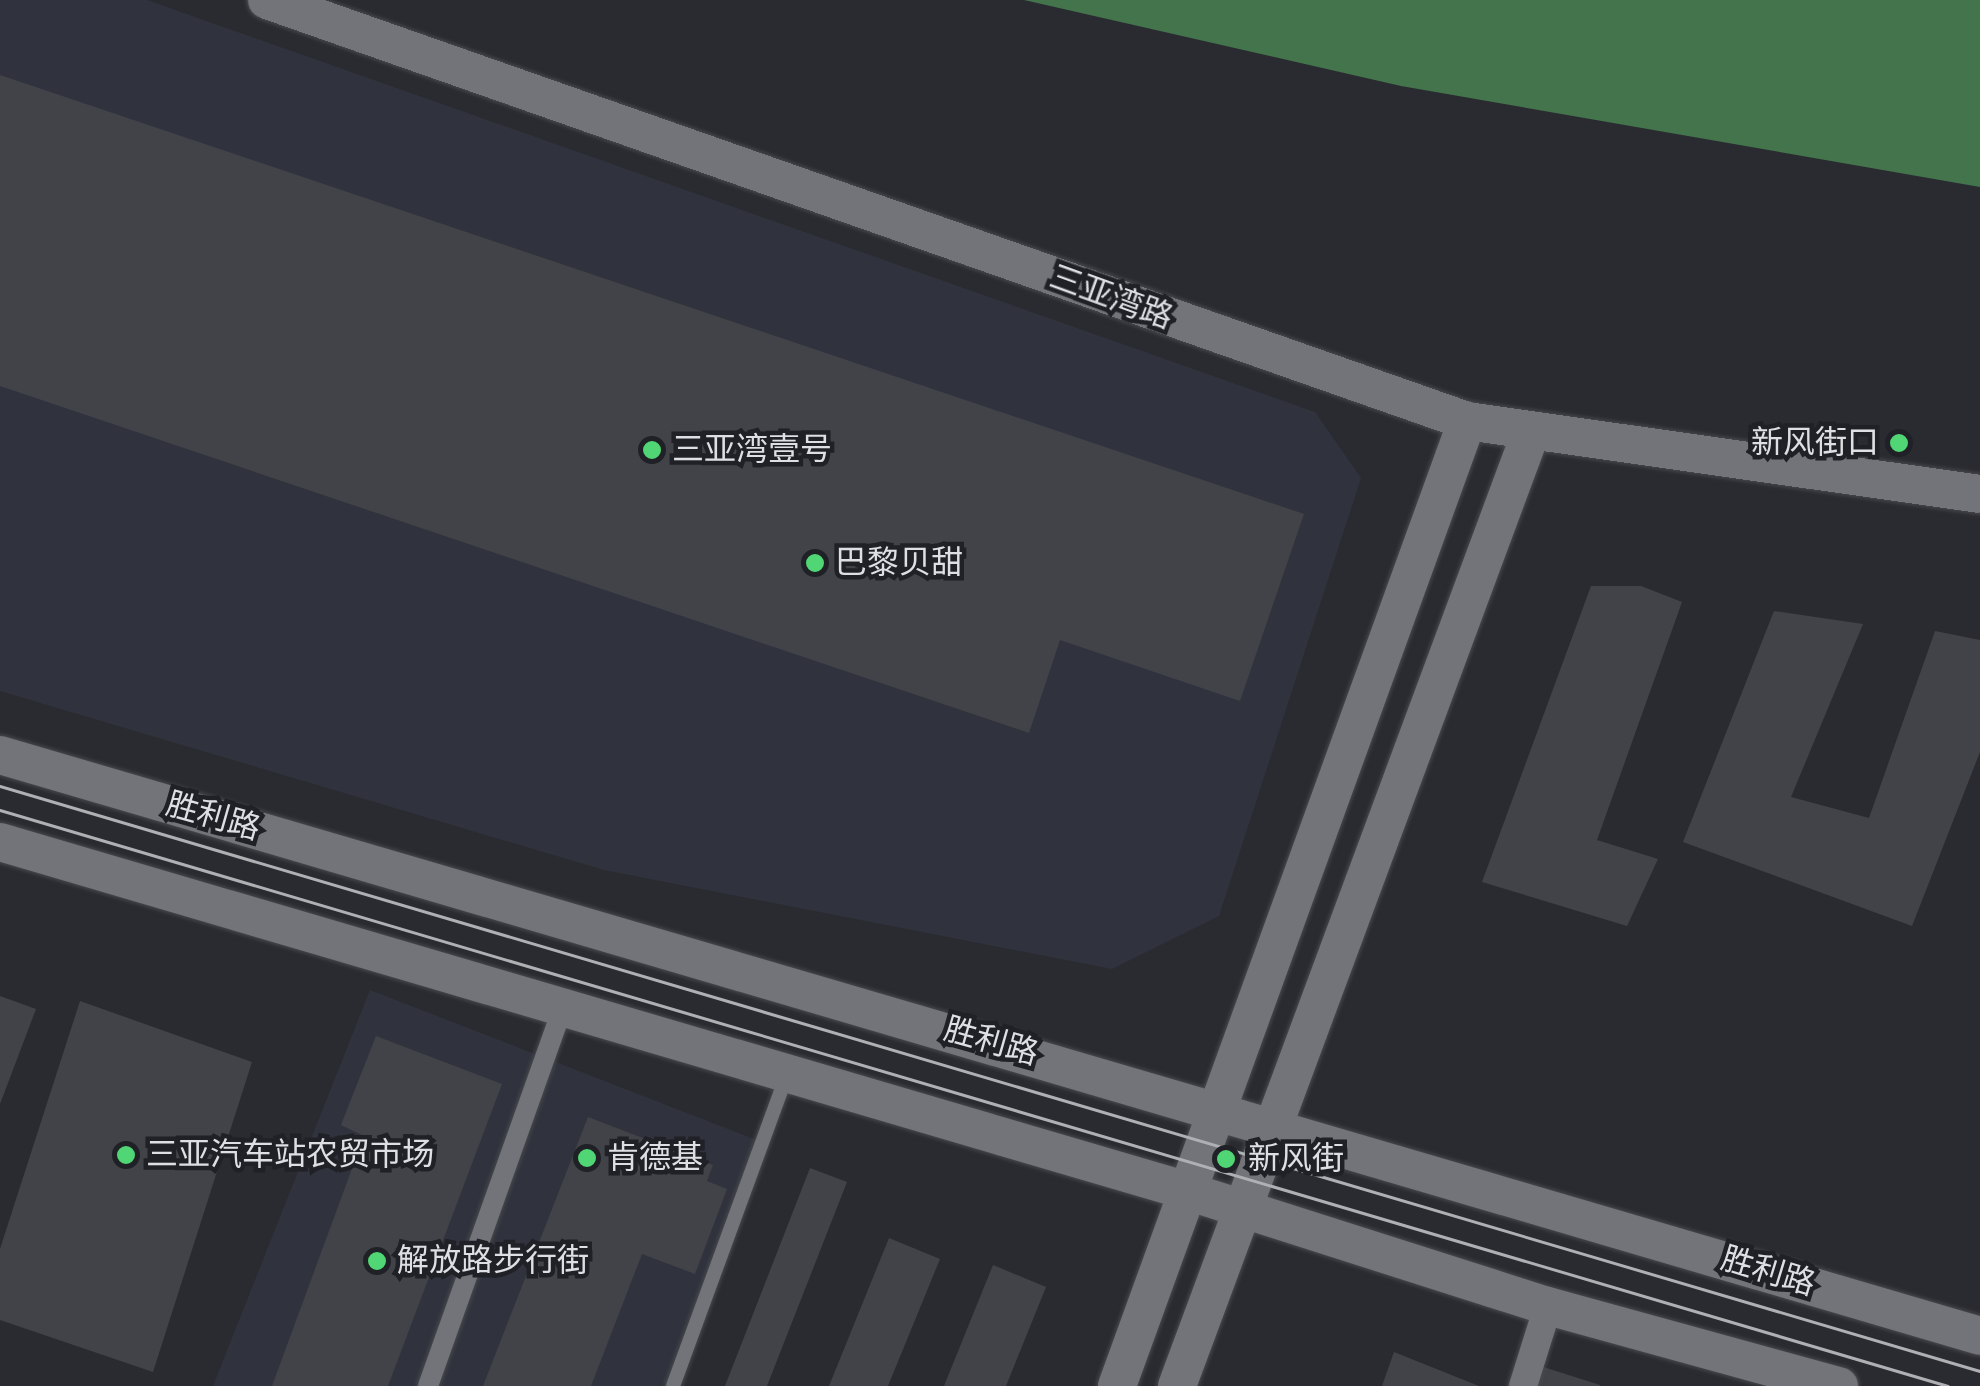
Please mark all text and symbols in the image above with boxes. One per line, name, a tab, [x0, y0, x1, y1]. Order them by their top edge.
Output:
street label: 三亚湾路	[1044, 258, 1178, 338]
place label: 新风街口	[1751, 424, 1879, 462]
place label: 三亚湾壹号	[672, 431, 832, 469]
marker: 新风街口	[1888, 432, 1910, 454]
marker: 三亚湾壹号	[641, 439, 663, 461]
place label: 巴黎贝甜	[835, 544, 963, 582]
marker: 巴黎贝甜	[804, 552, 826, 574]
street label: 胜利路	[162, 785, 264, 849]
street label: 胜利路	[940, 1010, 1042, 1074]
place label: 三亚汽车站农贸市场	[146, 1136, 434, 1174]
place label: 肯德基	[607, 1139, 703, 1177]
place label: 新风街	[1248, 1140, 1344, 1178]
marker: 三亚汽车站农贸市场	[115, 1144, 137, 1166]
marker: 新风街	[1213, 1146, 1239, 1172]
marker: 肯德基	[576, 1147, 598, 1169]
street label: 胜利路	[1716, 1240, 1820, 1304]
place label: 解放路步行街	[397, 1242, 589, 1280]
marker: 解放路步行街	[366, 1250, 388, 1272]

